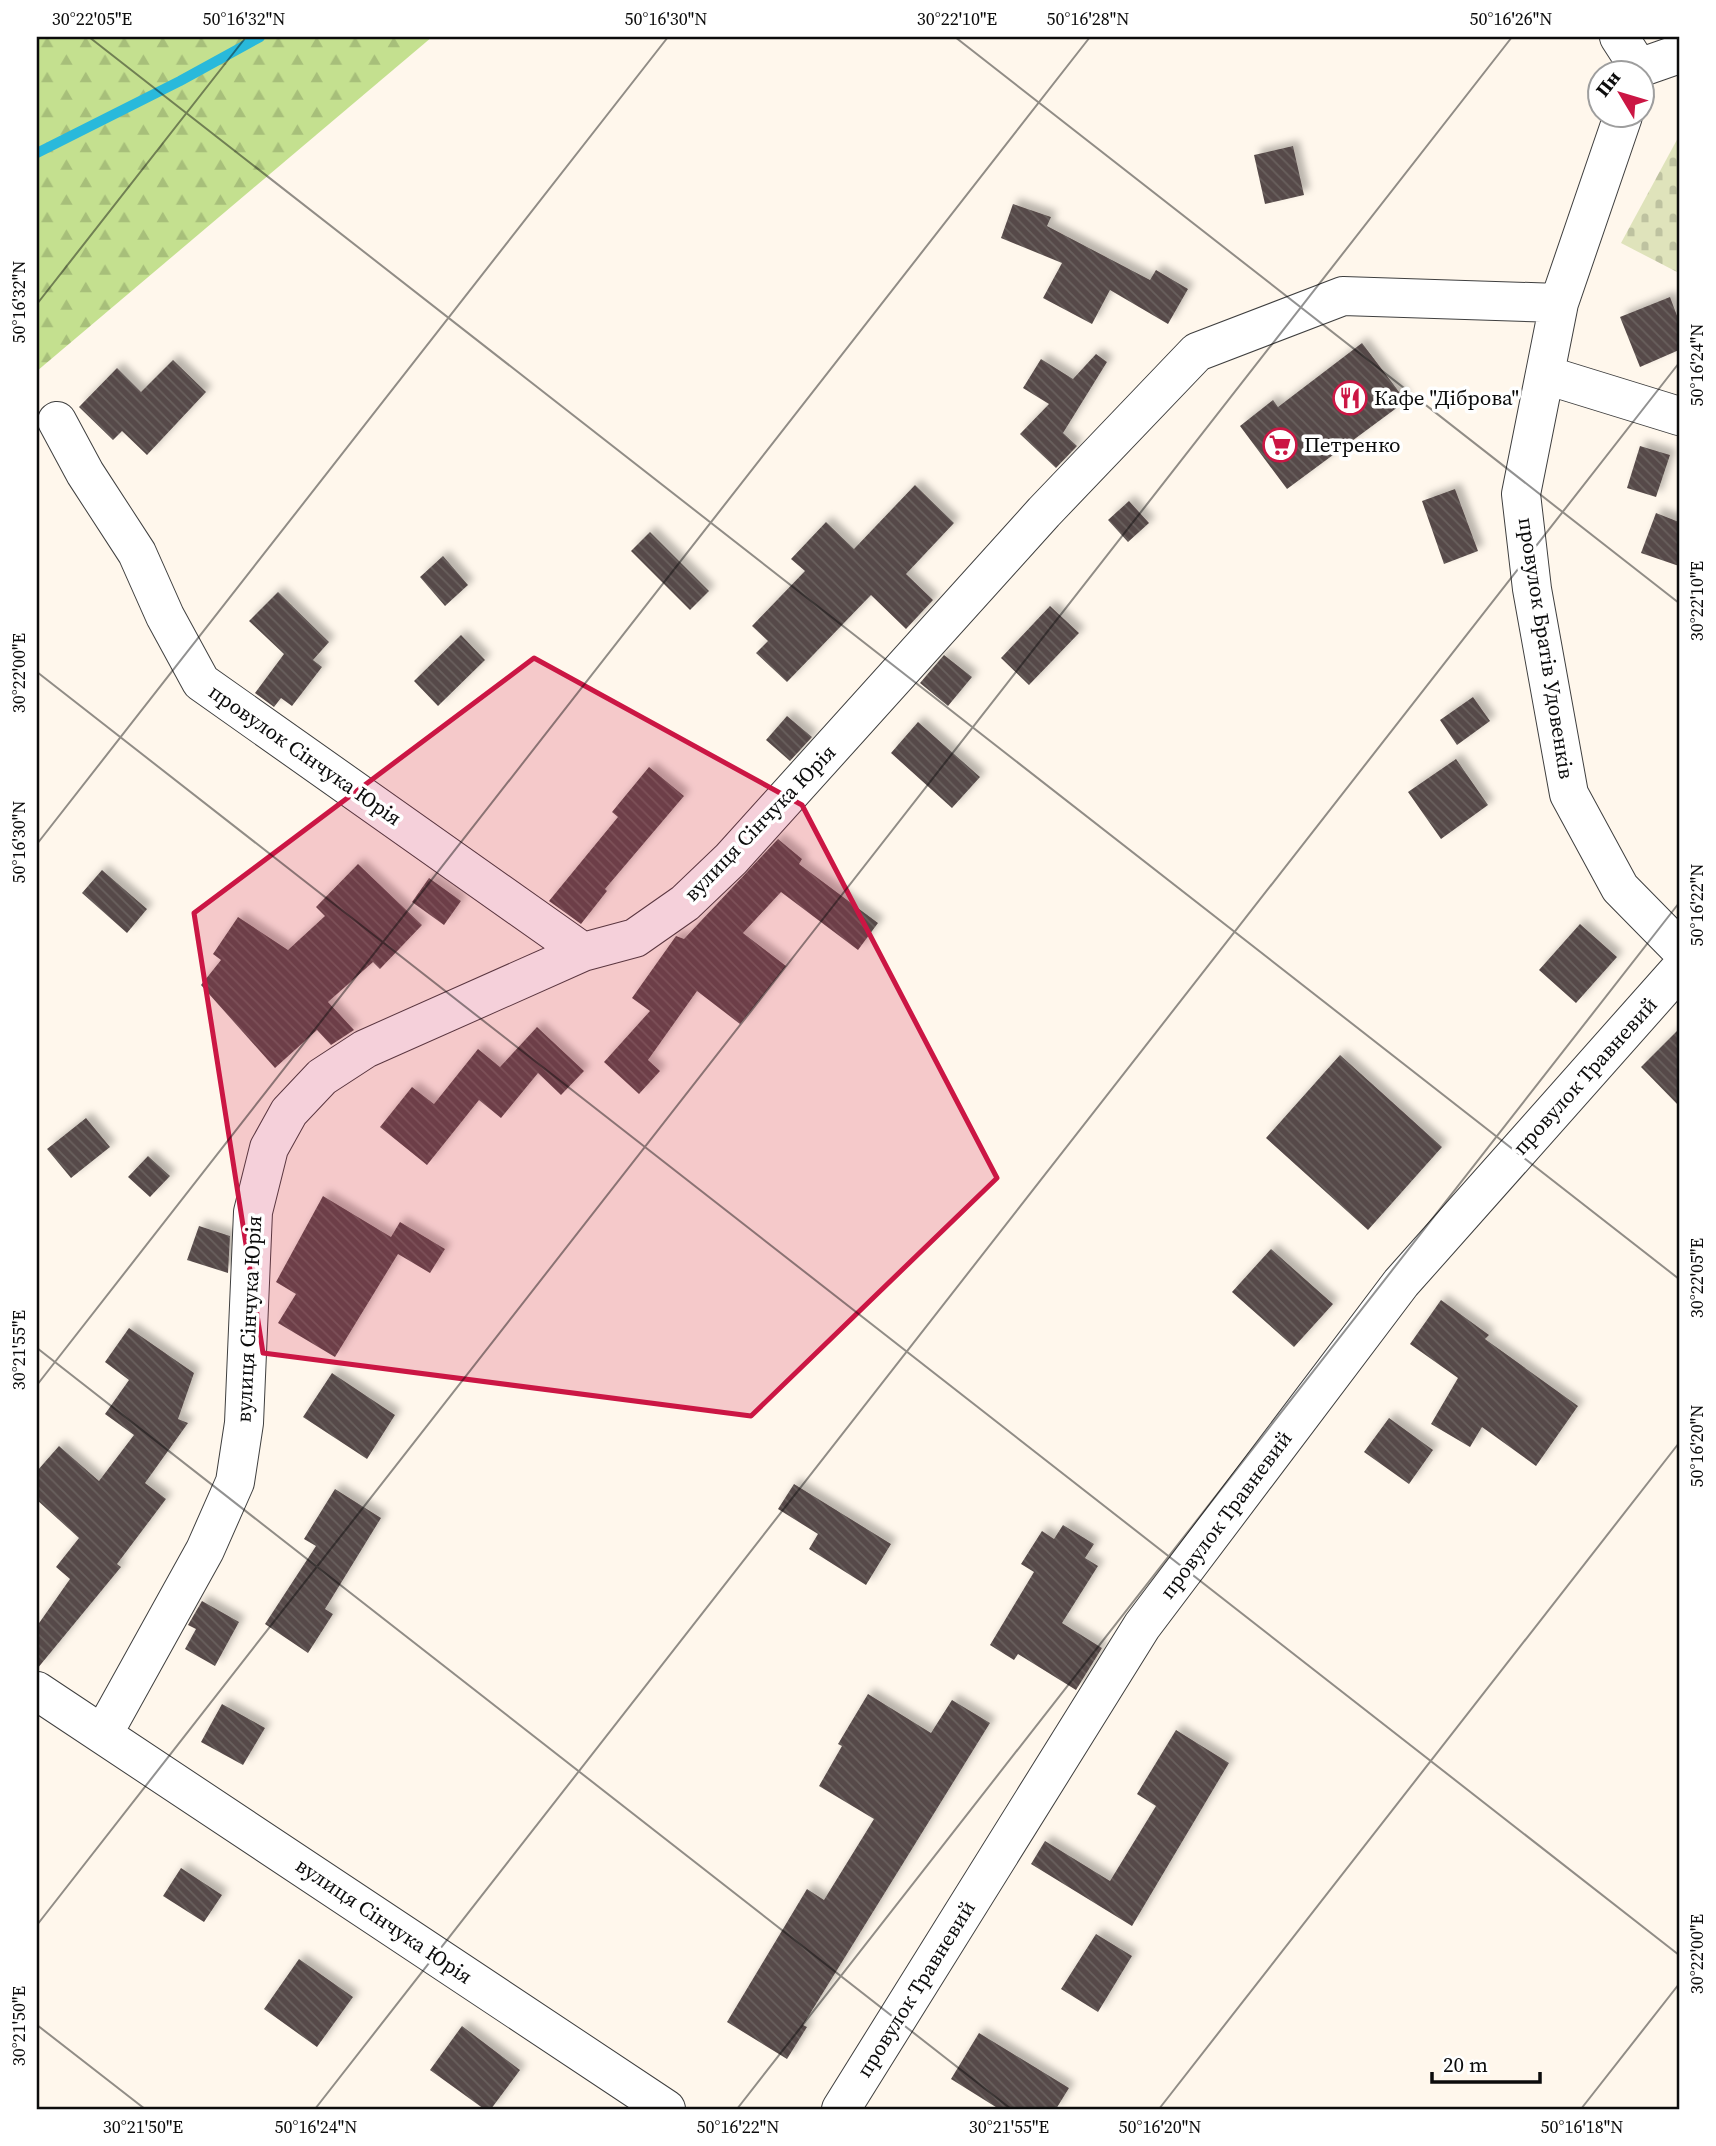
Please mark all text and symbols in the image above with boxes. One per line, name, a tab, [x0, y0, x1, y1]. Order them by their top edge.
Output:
text: 30°22'05"E	[52, 6, 132, 31]
text: 50°16'32"N	[203, 6, 285, 31]
text: 50°16'30"N	[625, 6, 707, 31]
text: 30°22'10"E	[917, 6, 997, 31]
text: 50°16'28"N	[1047, 6, 1129, 31]
text: 50°16'26"N	[1470, 6, 1552, 31]
north arrow	[1586, 60, 1656, 130]
text: Пн	[1589, 65, 1626, 102]
text: 50°16'32"N	[6, 261, 31, 343]
text: 50°16'24"N	[1684, 324, 1709, 406]
restaurant icon: Кафе "Діброва"	[1331, 379, 1369, 417]
place label: Кафе "Діброва"	[1374, 383, 1519, 412]
supermarket icon: Петренко	[1261, 426, 1299, 464]
place label: Петренко	[1304, 430, 1401, 459]
street label: провулок Братів Удовенків	[1511, 515, 1582, 781]
text: 30°22'10"E	[1684, 561, 1709, 641]
text: 30°22'00"E	[6, 633, 31, 713]
street label: провулок Сінчука Юрія	[203, 677, 408, 832]
street label: вулиця Сінчука Юрія	[677, 738, 842, 907]
text: 50°16'30"N	[6, 801, 31, 883]
text: 50°16'22"N	[1684, 864, 1709, 946]
street label: провулок Травневий	[1506, 990, 1663, 1161]
street label: вулиця Сінчука Юрія	[229, 1215, 268, 1423]
text: 30°22'05"E	[1684, 1238, 1709, 1318]
text: 30°21'55"E	[6, 1310, 31, 1390]
text: 50°16'20"N	[1684, 1405, 1709, 1487]
street label: провулок Травневий	[1153, 1425, 1298, 1605]
street label: вулиця Сінчука Юрія	[290, 1851, 478, 1991]
street label: провулок Травневий	[849, 1895, 982, 2083]
text: 30°22'00"E	[1684, 1914, 1709, 1994]
text: 30°21'50"E	[6, 1986, 31, 2066]
scale bar	[1432, 2041, 1541, 2085]
text: 20 m	[1443, 2050, 1488, 2079]
text: 30°21'50"E	[103, 2114, 183, 2139]
text: 50°16'24"N	[275, 2114, 357, 2139]
text: 50°16'22"N	[697, 2114, 779, 2139]
text: 30°21'55"E	[969, 2114, 1049, 2139]
text: 50°16'20"N	[1119, 2114, 1201, 2139]
text: 50°16'18"N	[1541, 2114, 1623, 2139]

